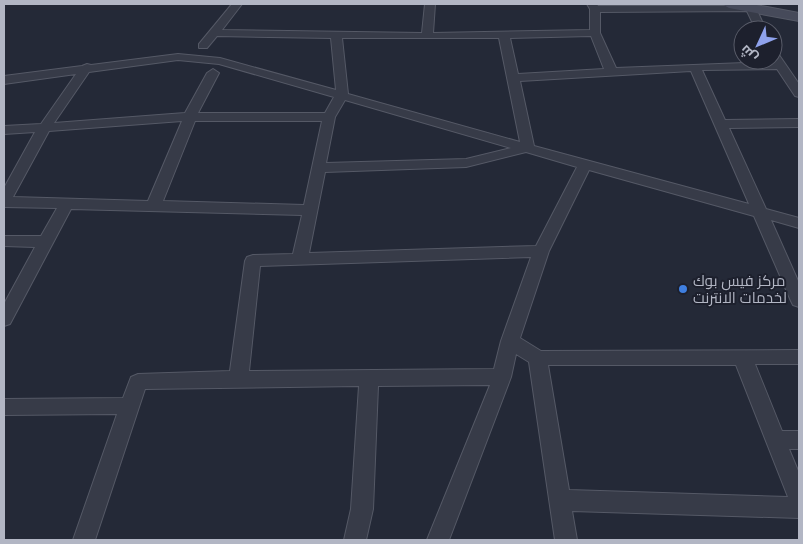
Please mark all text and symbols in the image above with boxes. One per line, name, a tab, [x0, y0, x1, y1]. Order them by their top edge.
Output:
north arrow	[733, 20, 783, 70]
text: ش	[736, 41, 761, 67]
place label: مركز فيس بوك لخدمات الانترنت	[693, 271, 787, 307]
marker: مركز فيس بوك لخدمات الانترنت	[677, 283, 689, 295]

